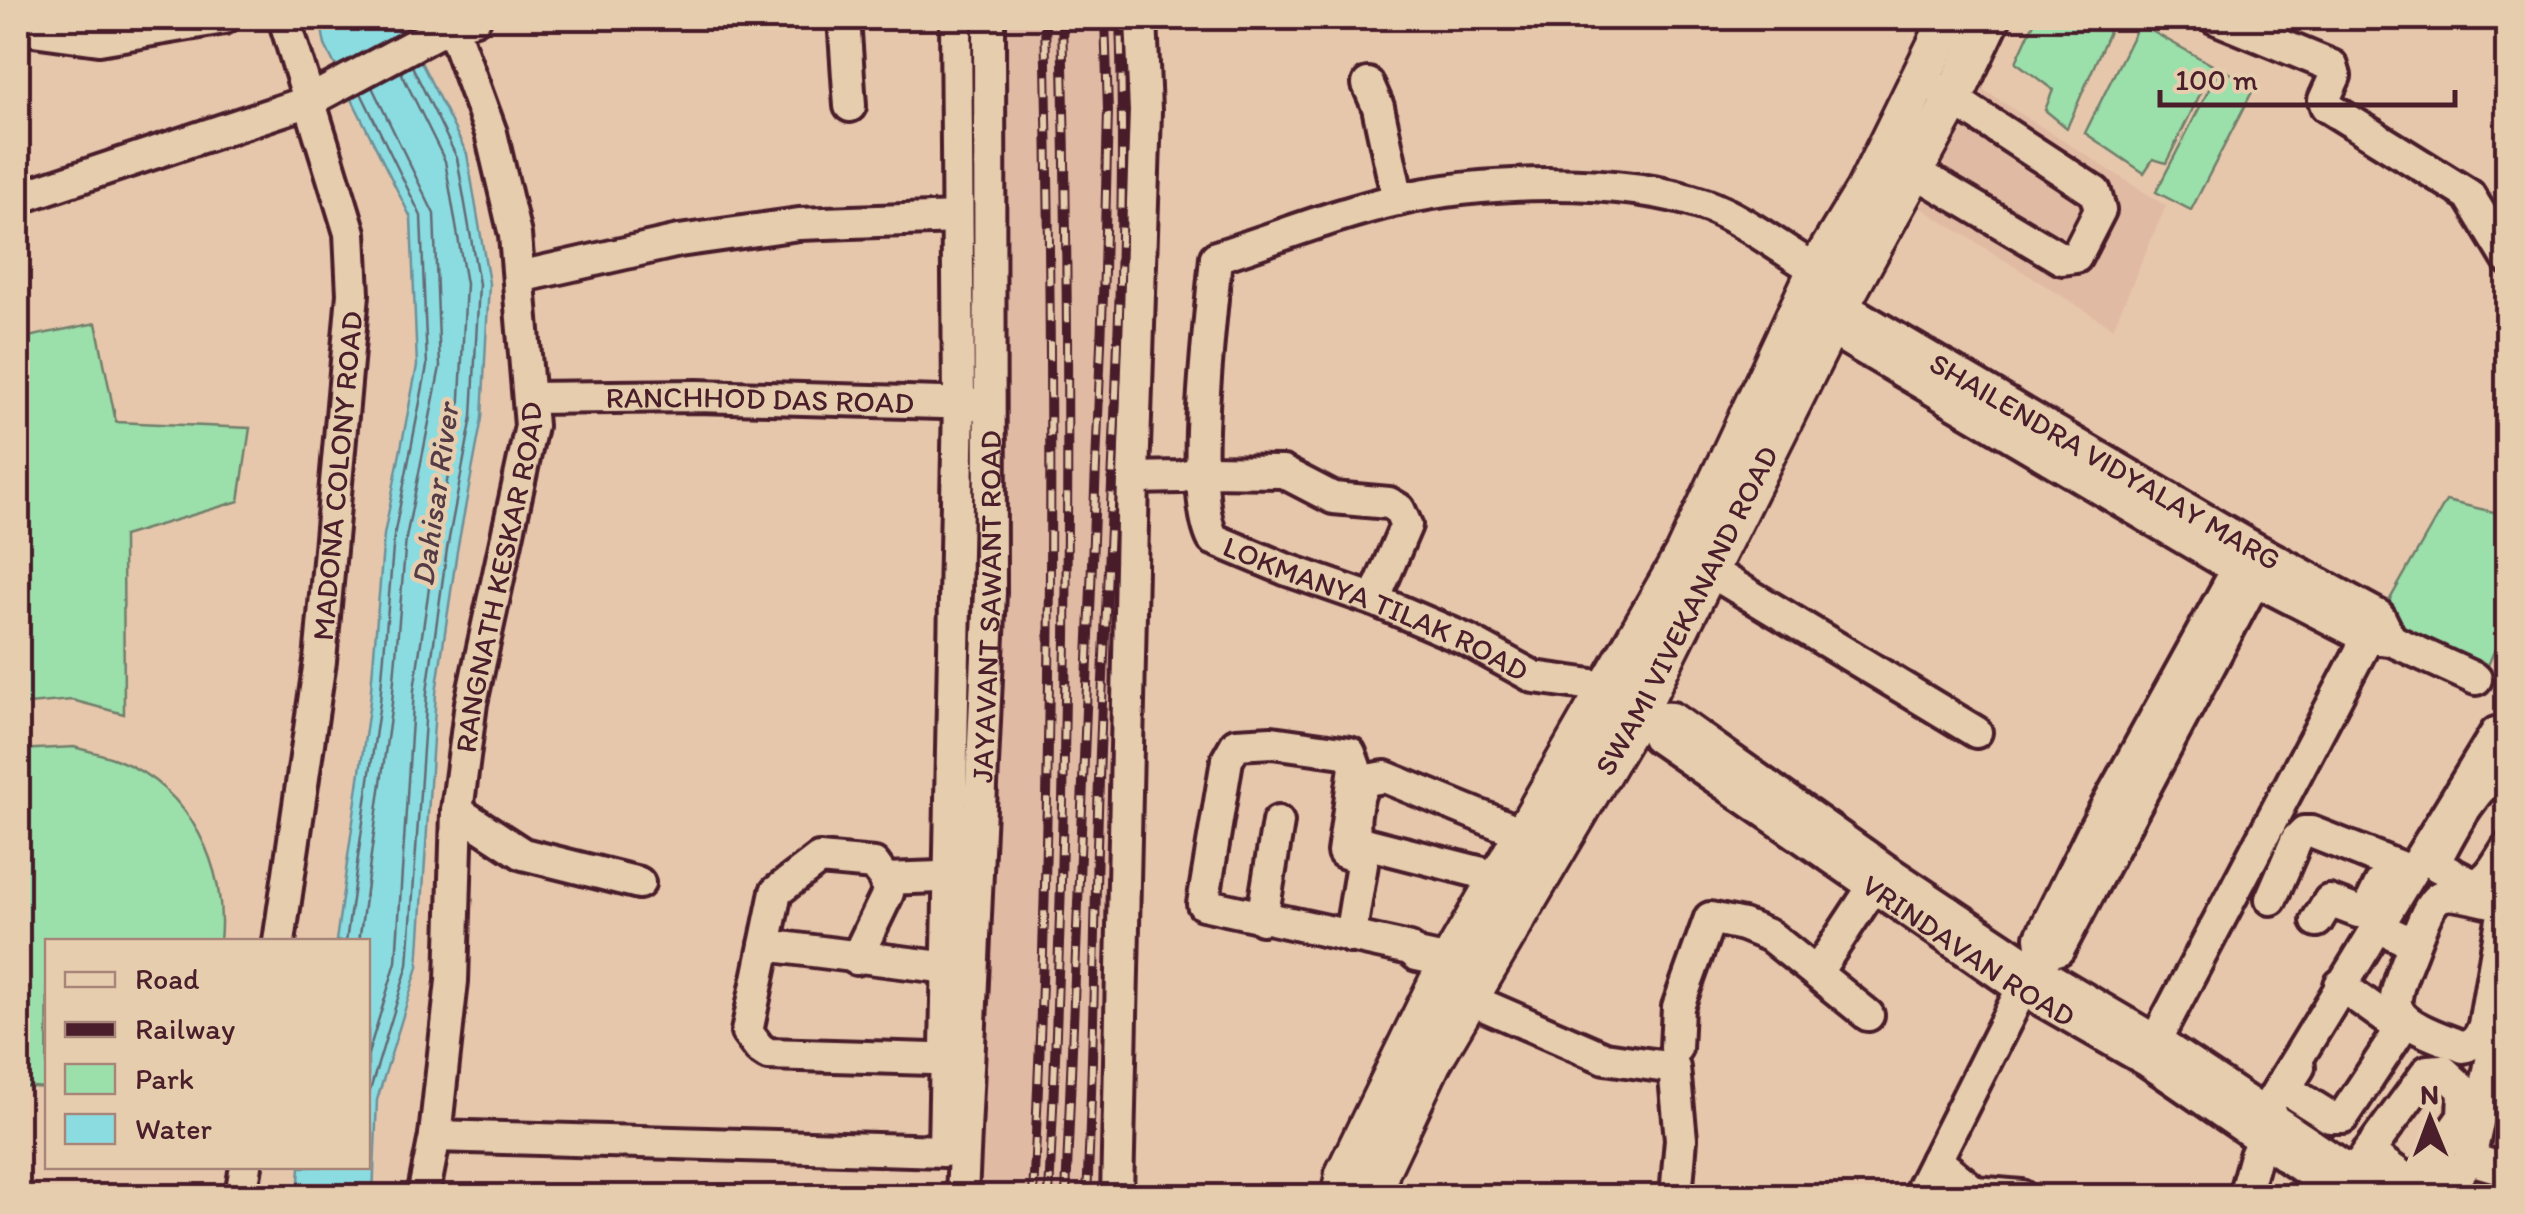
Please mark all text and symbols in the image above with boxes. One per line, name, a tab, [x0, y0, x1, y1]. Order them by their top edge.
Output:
scale bar	[2160, 45, 2455, 107]
text: 100 m	[2175, 61, 2258, 98]
street label: MADONA COLONY ROAD	[303, 309, 370, 642]
street label: SHAILENDRA VIDYALAY MARG	[1923, 344, 2288, 578]
street label: RANCHHOD DAS ROAD	[605, 377, 915, 421]
water label: Dahisar River	[403, 399, 467, 589]
street label: RANGNATH KESKAR ROAD	[446, 400, 550, 755]
street label: JAYAVANT SAWANT ROAD	[963, 430, 1009, 784]
street label: SWAMI VIVEKANAND ROAD	[1586, 439, 1786, 782]
street label: LOKMANYA TILAK ROAD	[1218, 527, 1535, 689]
street label: VRINDAVAN ROAD	[1855, 866, 2082, 1034]
legend	[45, 939, 370, 1169]
text: Road	[135, 960, 200, 997]
text: Railway	[135, 1010, 235, 1047]
text: Park	[135, 1060, 194, 1097]
north arrow	[2380, 1069, 2480, 1169]
text: N	[2420, 1077, 2439, 1111]
text: Water	[135, 1110, 213, 1147]

